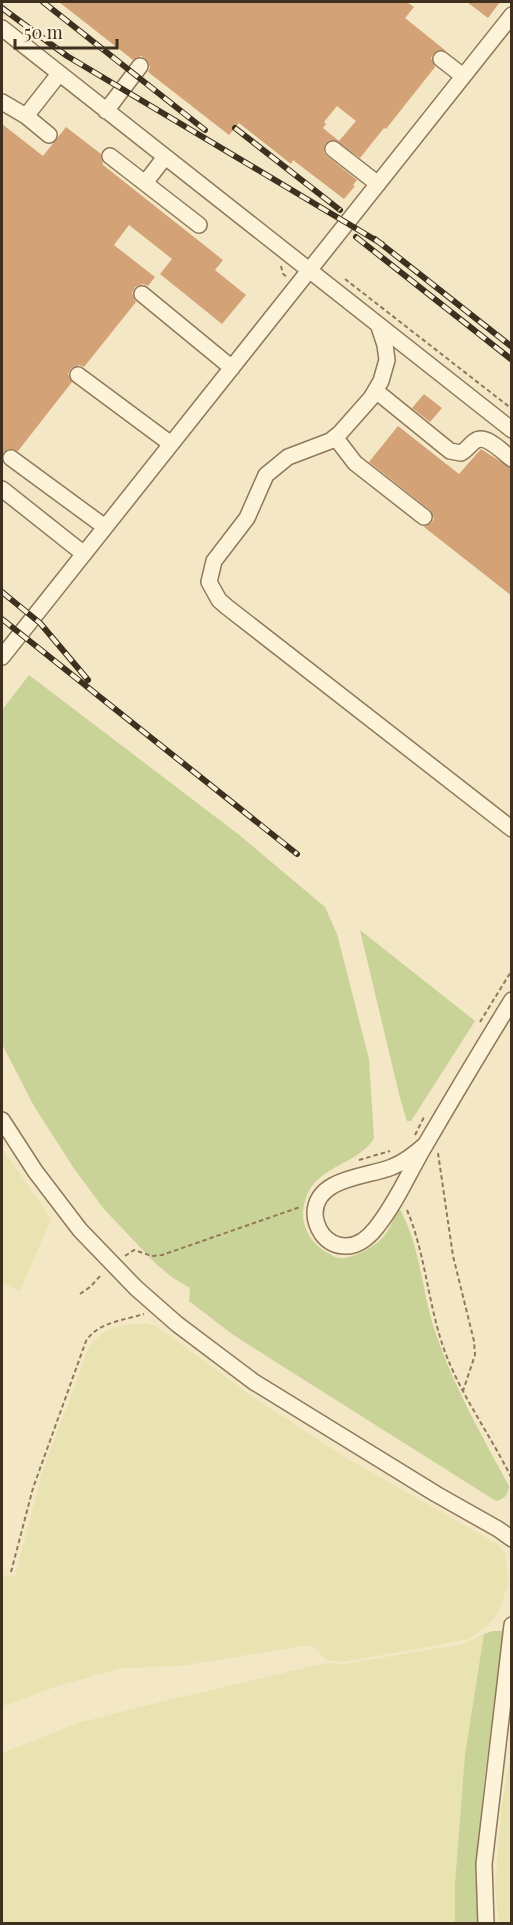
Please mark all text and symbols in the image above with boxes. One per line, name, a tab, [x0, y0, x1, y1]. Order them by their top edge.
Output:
scale bar	[15, 12, 117, 50]
text: 50 m	[24, 20, 63, 44]

